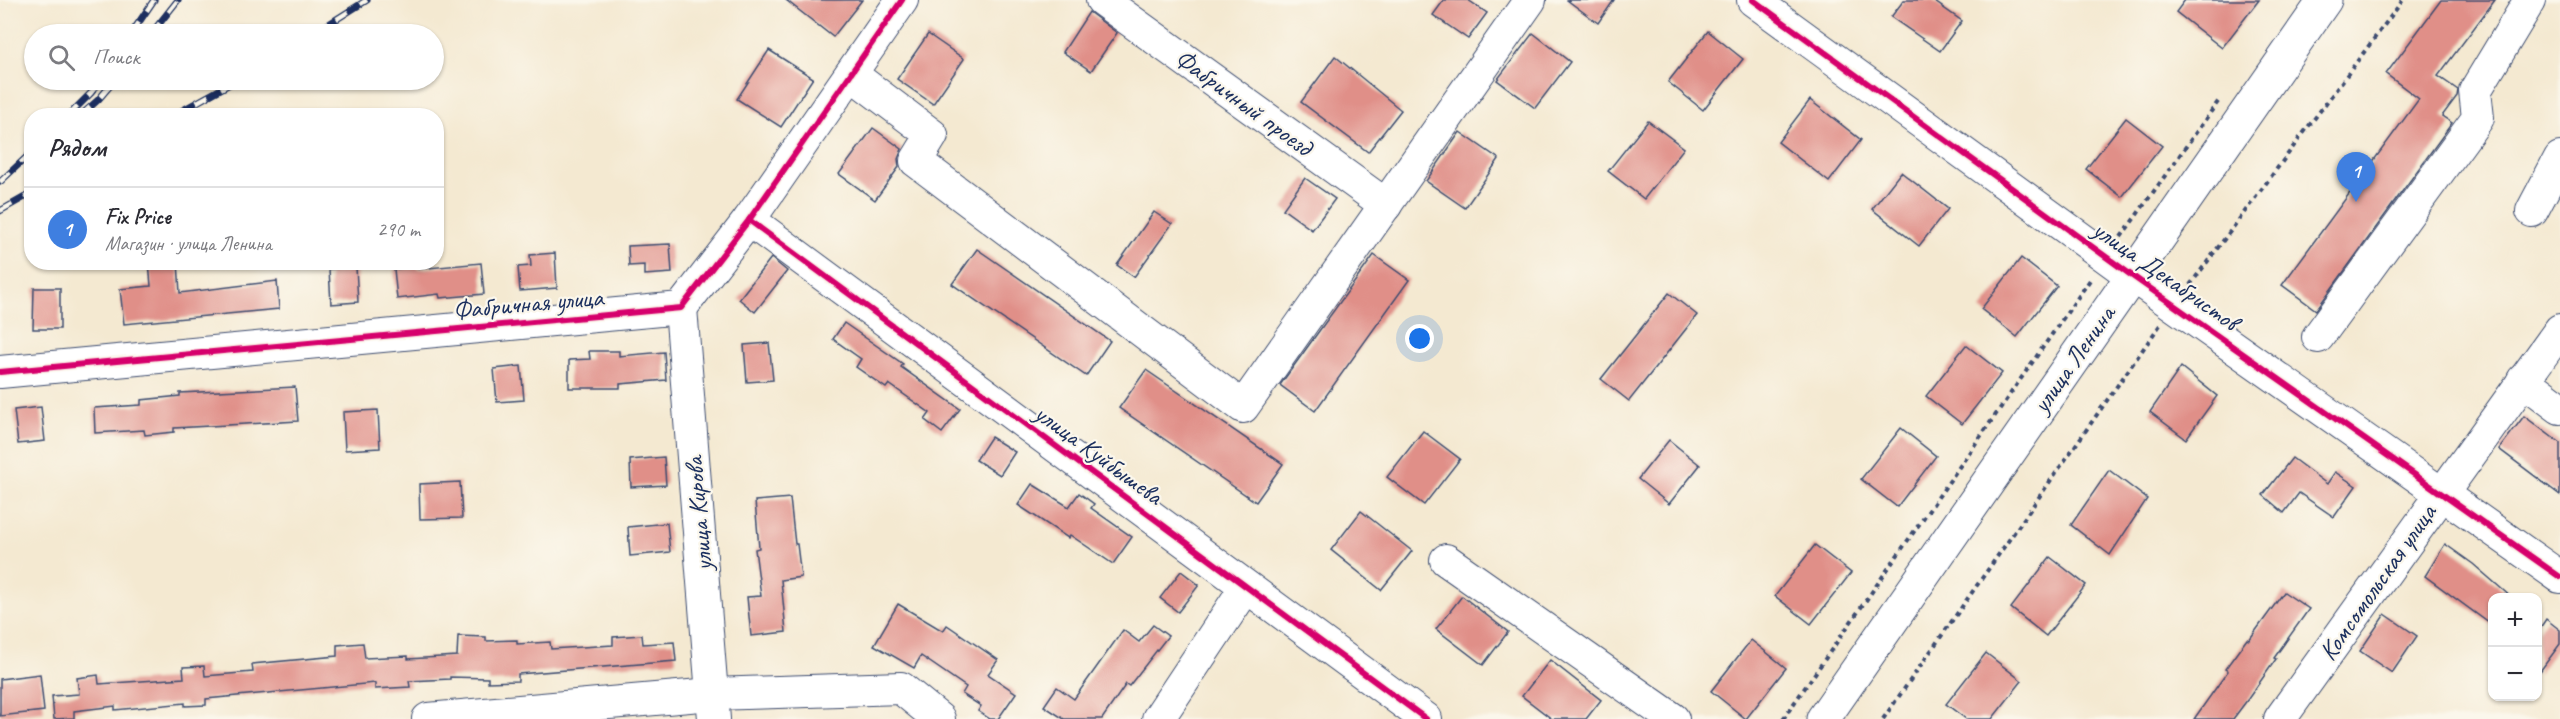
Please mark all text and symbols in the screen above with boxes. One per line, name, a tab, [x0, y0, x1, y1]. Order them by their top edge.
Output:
search box	[24, 24, 444, 90]
icon: search	[45, 41, 78, 74]
street label: Фабричный проезд	[1169, 42, 1321, 165]
text: Поиск	[93, 43, 139, 71]
text: Рядом	[48, 131, 106, 164]
pin: 1	[2336, 152, 2376, 202]
text: Fix Price	[105, 203, 171, 231]
street label: улица Декабристов	[2085, 212, 2249, 340]
text: 1	[63, 217, 72, 242]
text: 290 m	[377, 217, 420, 242]
text: Магазин · улица Ленина	[105, 231, 272, 256]
street label: Фабричная улица	[451, 280, 606, 327]
street label: улица Ленина	[2023, 297, 2124, 421]
your location	[1405, 324, 1434, 353]
street label: улица Куйбышева	[1027, 396, 1171, 513]
street label: улица Кирова	[677, 453, 720, 575]
street label: Комсомольская улица	[2311, 497, 2444, 667]
map controls	[2488, 593, 2542, 701]
button: +	[2488, 593, 2542, 647]
button: −	[2488, 647, 2542, 701]

